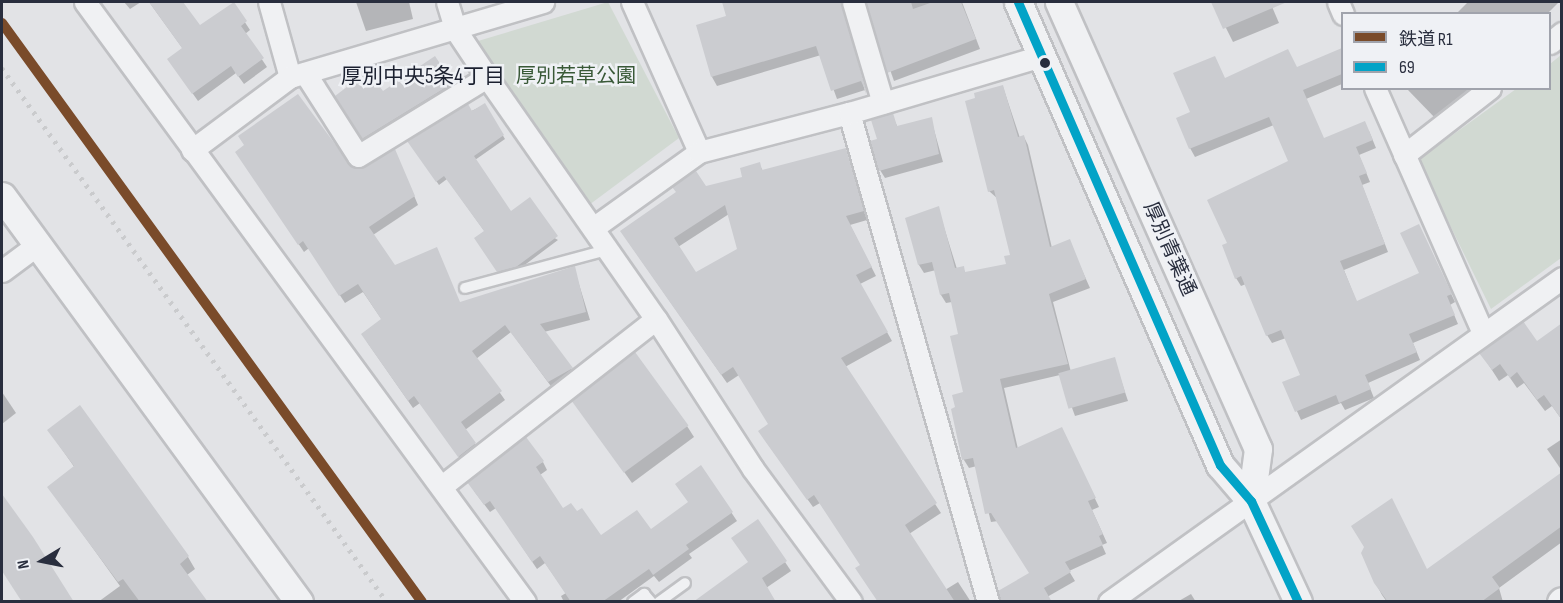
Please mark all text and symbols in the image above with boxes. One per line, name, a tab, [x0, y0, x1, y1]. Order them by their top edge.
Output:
legend	[1341, 12, 1551, 90]
text: 鉄道 R1	[1399, 29, 1452, 50]
unlabelled marker	[1039, 57, 1051, 69]
text: 69	[1399, 57, 1415, 78]
district label: 厚別中央5条4丁目	[341, 64, 505, 90]
park label: 厚別若草公園	[516, 64, 636, 88]
street label: 厚別青葉通	[1138, 198, 1200, 300]
north arrow	[12, 531, 72, 591]
text: N	[14, 558, 34, 570]

